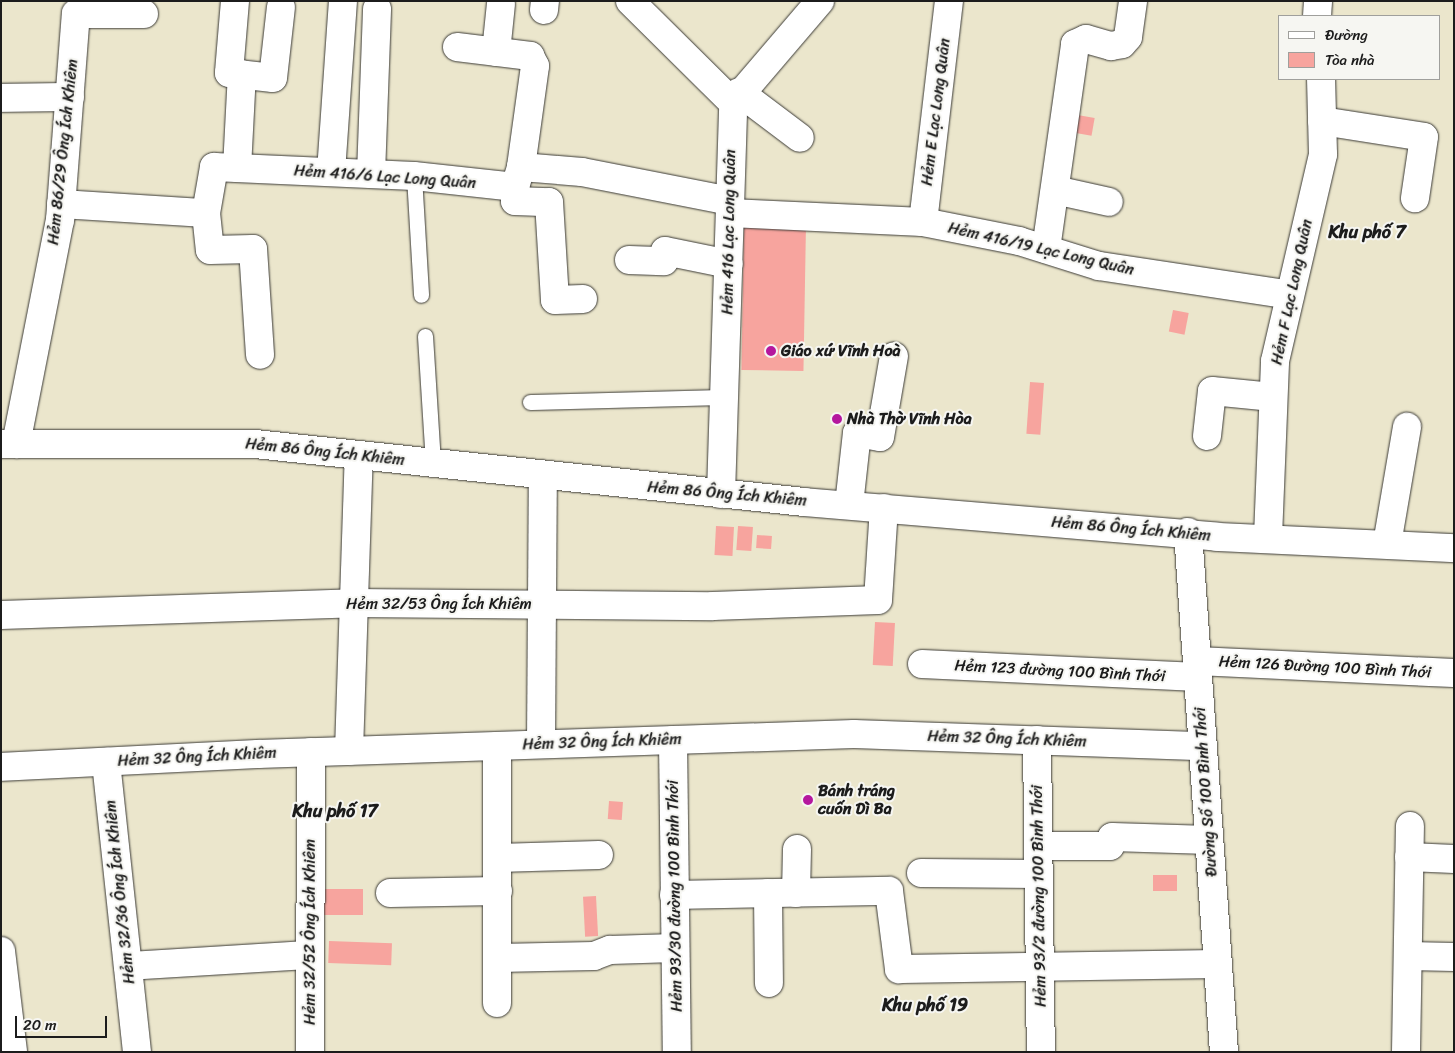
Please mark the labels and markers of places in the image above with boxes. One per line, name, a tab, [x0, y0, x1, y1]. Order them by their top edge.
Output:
place label: Giáo xứ Vĩnh Hoà	[781, 341, 901, 361]
marker: Giáo xứ Vĩnh Hoà	[765, 345, 777, 357]
place label: Nhà Thờ Vĩnh Hòa	[847, 409, 972, 429]
marker: Nhà Thờ Vĩnh Hòa	[831, 413, 843, 425]
place label: Bánh tráng cuốn Dì Ba	[818, 781, 896, 819]
marker: Bánh tráng cuốn Dì Ba	[802, 794, 814, 806]

